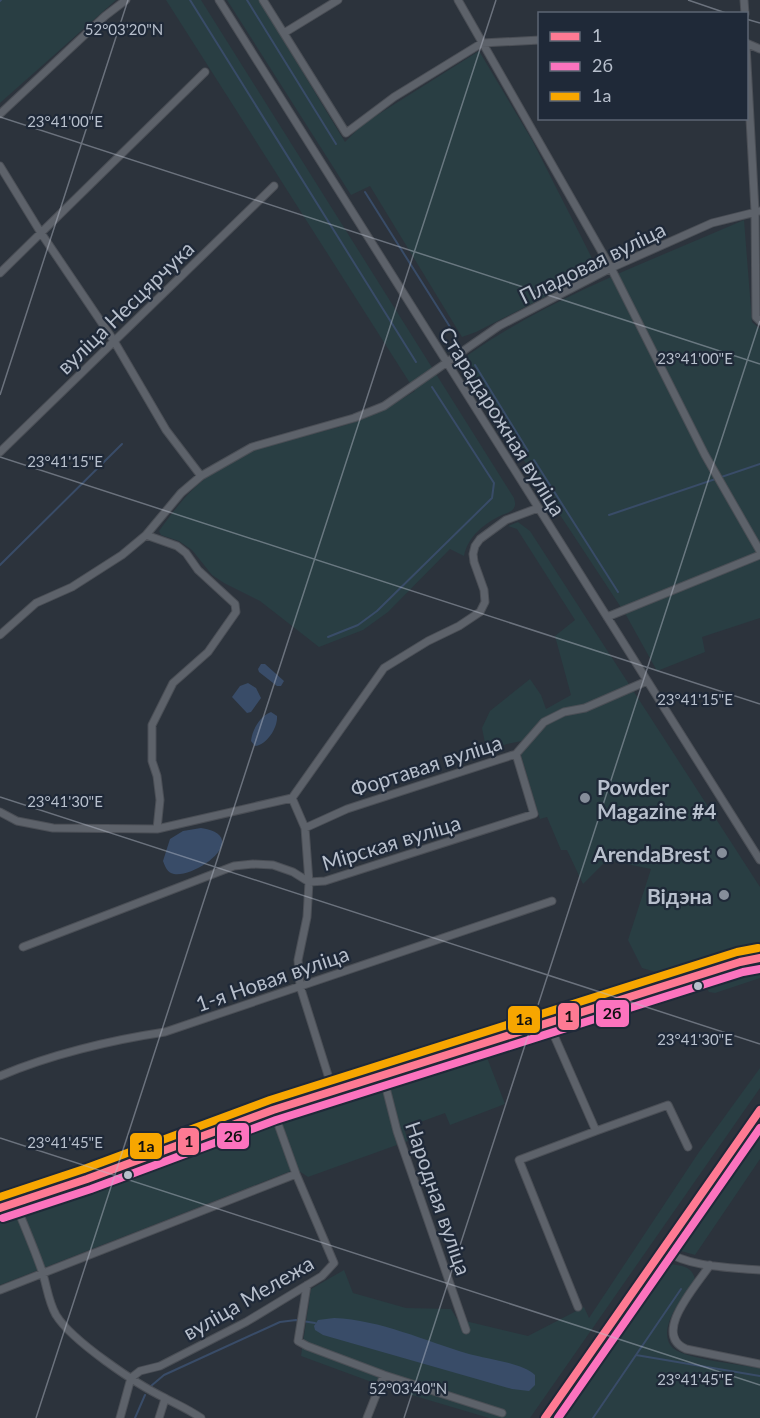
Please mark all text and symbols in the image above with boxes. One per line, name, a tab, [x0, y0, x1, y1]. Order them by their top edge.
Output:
legend	[538, 12, 748, 120]
text: 52°03'20"N	[85, 20, 163, 38]
text: 1	[592, 24, 602, 46]
text: 2б	[592, 54, 613, 76]
text: 1а	[592, 84, 611, 106]
text: 23°41'00"E	[27, 112, 103, 130]
street label: Пладовая вуліца	[515, 216, 669, 308]
street label: вуліца Несцярчука	[51, 235, 199, 379]
street label: Старадарожная вуліца	[435, 322, 571, 520]
text: 23°41'00"E	[657, 349, 733, 367]
text: 23°41'15"E	[27, 452, 103, 470]
text: 23°41'15"E	[657, 690, 733, 708]
street label: Фортавая вуліца	[347, 729, 505, 801]
place label: Powder Magazine #4	[597, 774, 716, 823]
marker: Powder Magazine #4	[578, 791, 592, 805]
text: 23°41'30"E	[27, 792, 103, 810]
street label: Мірская вуліца	[319, 809, 463, 875]
place label: ArendaBrest	[592, 841, 710, 866]
marker: ArendaBrest	[715, 846, 729, 860]
place label: Відэна	[647, 883, 712, 908]
marker: Відэна	[717, 888, 731, 902]
street label: 1-я Новая вуліца	[192, 940, 352, 1016]
unlabelled marker	[692, 980, 704, 992]
line badge: 2б	[595, 999, 630, 1028]
line badge: 1	[557, 1002, 580, 1031]
text: 2б	[603, 1003, 621, 1022]
line badge: 1а	[507, 1005, 541, 1034]
text: 1	[564, 1006, 574, 1025]
text: 1а	[515, 1009, 533, 1028]
text: 23°41'30"E	[657, 1030, 733, 1048]
street label: Народная вуліца	[401, 1118, 477, 1278]
line badge: 2б	[216, 1122, 250, 1150]
text: 2б	[224, 1126, 242, 1145]
line badge: 1	[177, 1127, 200, 1156]
text: 1	[184, 1131, 194, 1150]
line badge: 1а	[129, 1132, 163, 1160]
text: 23°41'45"E	[27, 1133, 103, 1151]
text: 1а	[137, 1136, 155, 1155]
unlabelled marker	[122, 1169, 134, 1181]
street label: вуліца Мележа	[178, 1250, 318, 1344]
text: 23°41'45"E	[657, 1370, 733, 1388]
text: 52°03'40"N	[369, 1379, 447, 1397]

